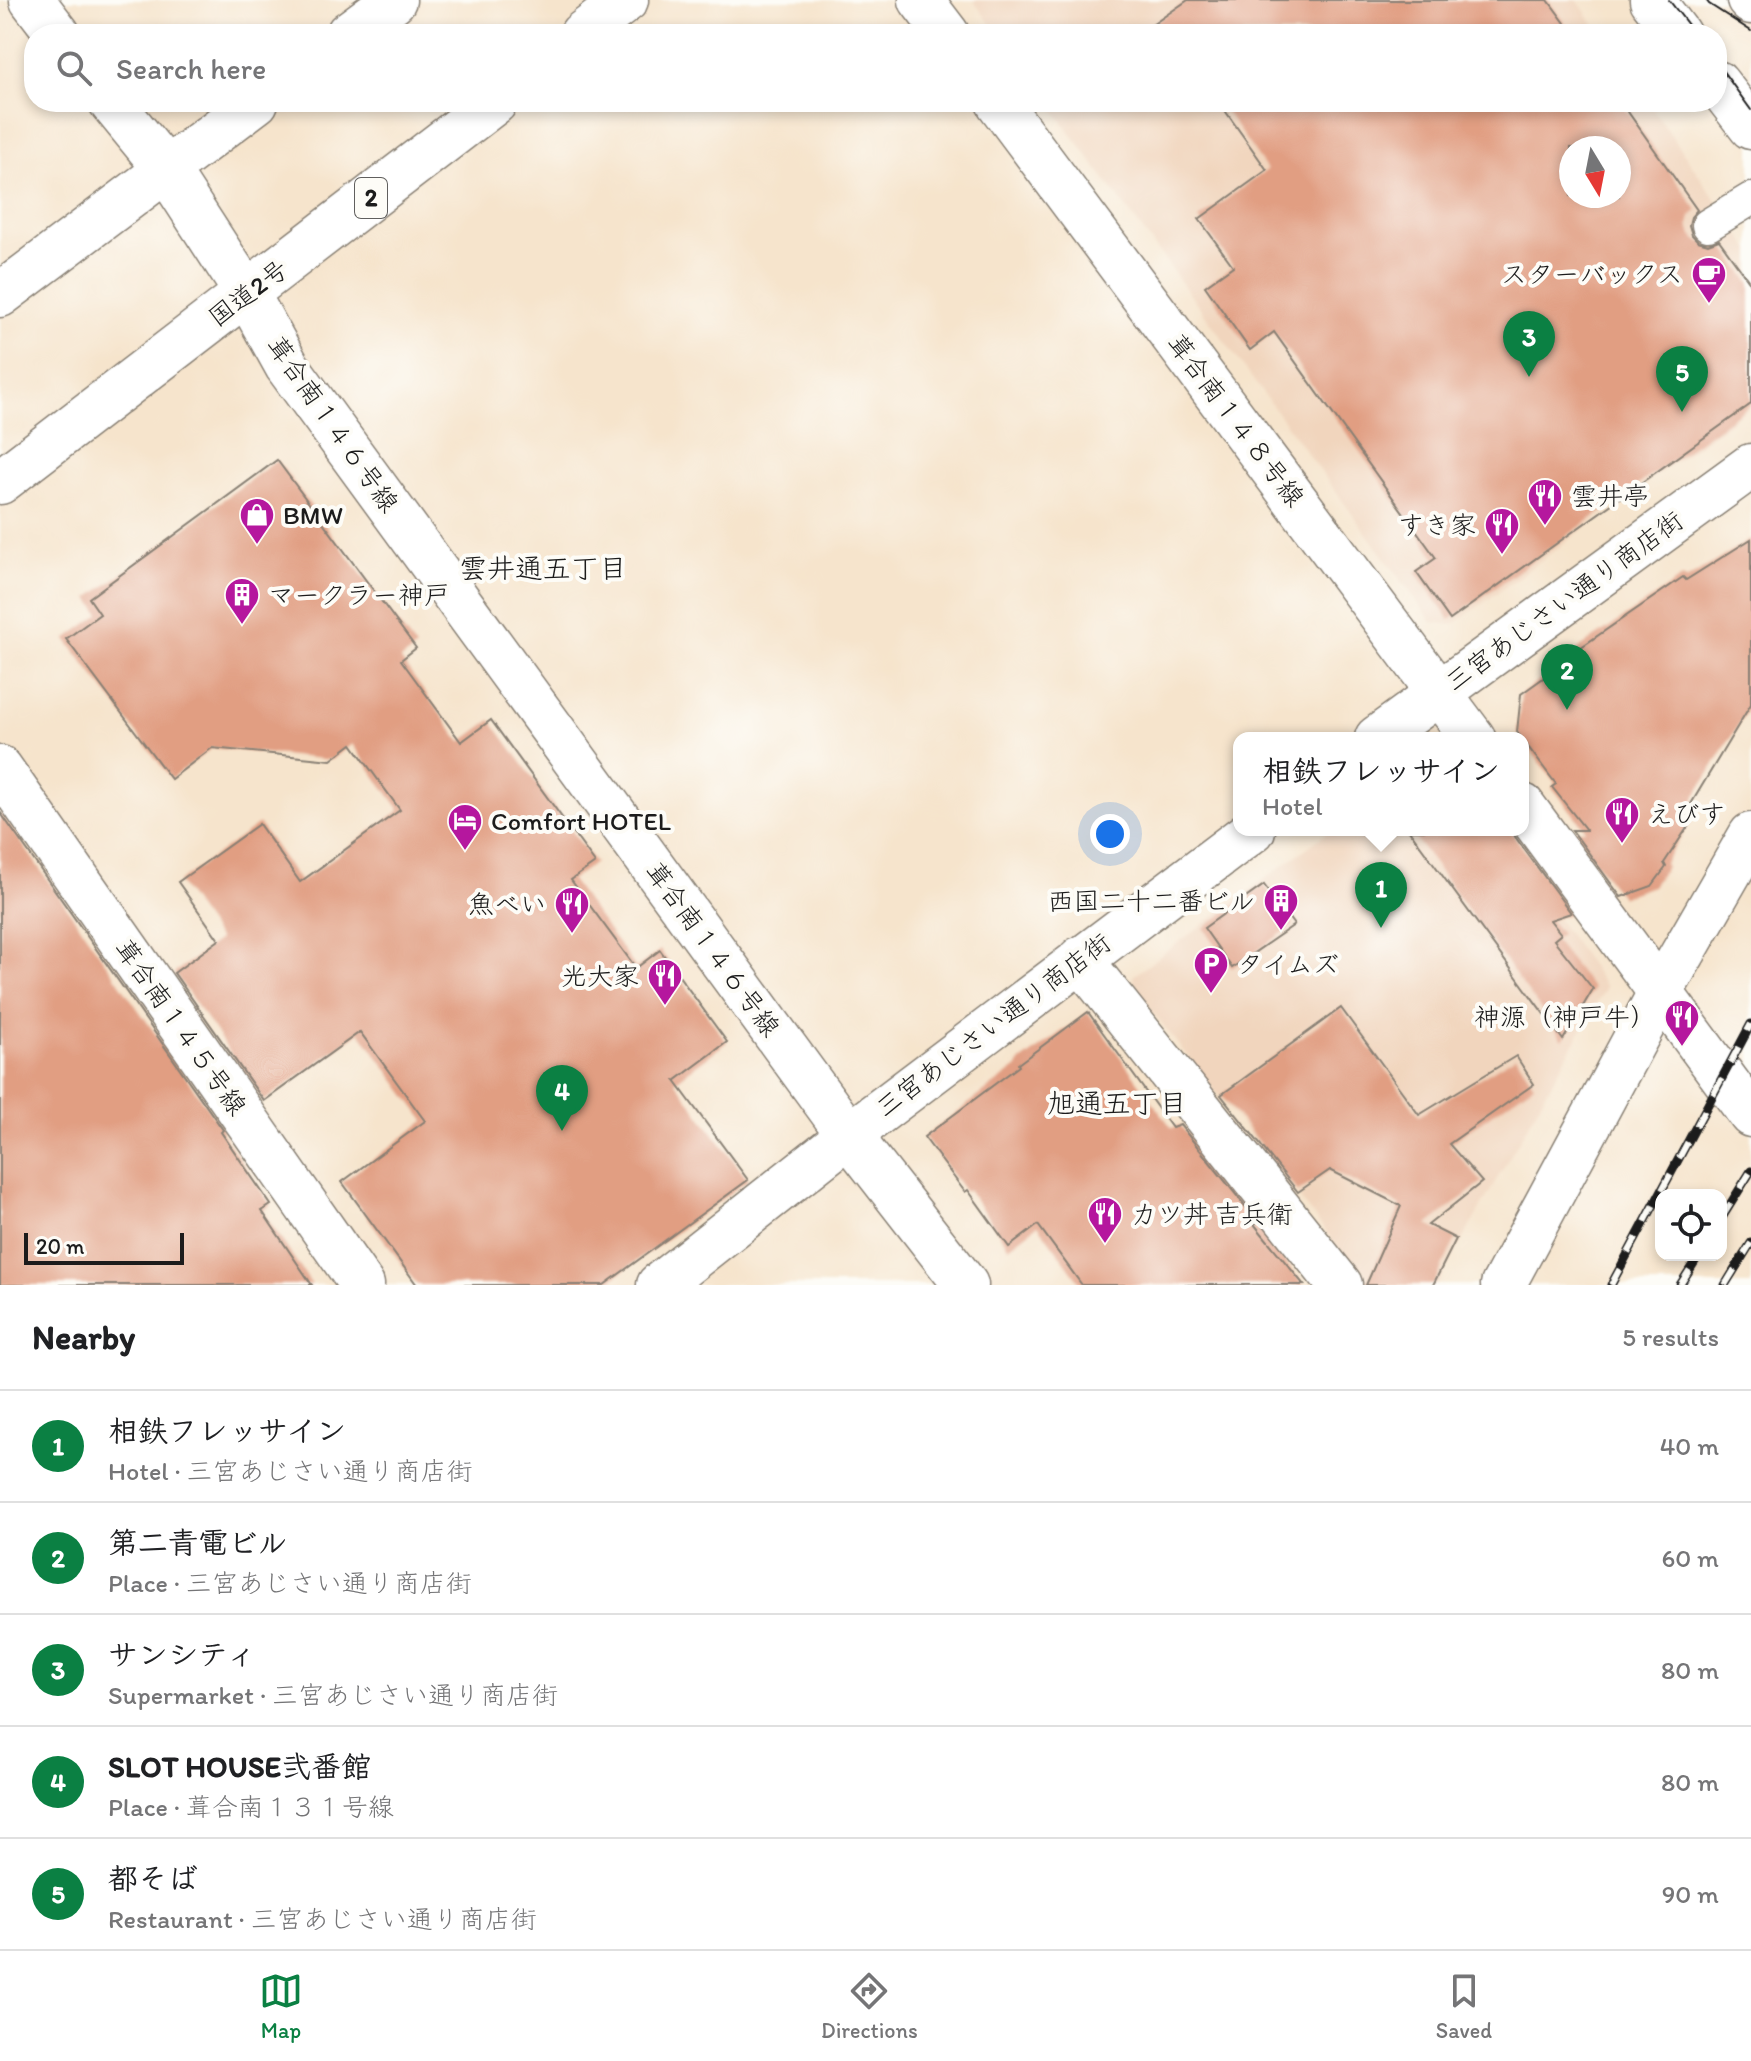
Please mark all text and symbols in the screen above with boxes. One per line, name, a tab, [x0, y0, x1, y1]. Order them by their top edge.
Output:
search box	[24, 24, 1727, 112]
icon: search	[52, 46, 96, 90]
text: Search here	[116, 50, 266, 87]
north arrow	[1559, 136, 1631, 208]
road number: 2	[355, 178, 387, 218]
street label: 国道2号	[202, 253, 294, 333]
cafe icon: スターバックス	[1690, 255, 1728, 305]
place label: スターバックス	[1501, 258, 1683, 290]
pin: 3	[1503, 311, 1555, 377]
street label: 葺合南１４８号線	[1161, 327, 1311, 513]
street label: 葺合南１４６号線	[260, 330, 406, 518]
pin: 5	[1656, 346, 1708, 412]
restaurant icon: 雲井亭	[1526, 477, 1564, 527]
place label: 雲井亭	[1571, 480, 1649, 512]
shop icon: BMW	[238, 496, 276, 546]
place label: BMW	[283, 499, 343, 531]
street label: 三宮あじさい通り商店街	[1439, 504, 1689, 698]
restaurant icon: すき家	[1483, 506, 1521, 556]
place label: すき家	[1398, 509, 1476, 541]
district label: 雲井通五丁目	[459, 551, 627, 585]
building icon: マークラー神戸	[223, 576, 261, 626]
place label: マークラー神戸	[268, 579, 450, 611]
pin: 2	[1541, 644, 1593, 710]
popup	[1233, 732, 1529, 836]
text: 相鉄フレッサイン	[1262, 752, 1500, 789]
text: Hotel	[1262, 790, 1323, 822]
restaurant icon: えびす	[1603, 795, 1641, 845]
place label: えびす	[1648, 798, 1725, 830]
hotel icon: Comfort HOTEL	[446, 802, 484, 852]
place label: Comfort HOTEL	[491, 805, 671, 837]
your location	[1090, 814, 1130, 854]
street label: 葺合南１４６号線	[639, 855, 787, 1043]
pin: 1	[1355, 862, 1407, 928]
building icon: 西国二十二番ビル	[1262, 882, 1300, 932]
restaurant icon: 魚べい	[553, 885, 591, 935]
place label: 西国二十二番ビル	[1048, 885, 1255, 917]
place label: 魚べい	[468, 888, 546, 920]
street label: 三宮あじさい通り商店街	[869, 926, 1117, 1124]
street label: 葺合南１４５号線	[108, 933, 254, 1121]
parking icon: タイムズ	[1192, 945, 1230, 995]
place label: タイムズ	[1237, 948, 1339, 980]
restaurant icon: 光大家	[646, 957, 684, 1007]
place label: 光大家	[561, 960, 639, 992]
restaurant icon: 神源（神戸牛）	[1663, 998, 1701, 1048]
place label: 神源（神戸牛）	[1474, 1001, 1656, 1033]
pin: 4	[536, 1065, 588, 1131]
district label: 旭通五丁目	[1047, 1086, 1187, 1120]
map controls	[1655, 1189, 1727, 1261]
button: locate	[1655, 1189, 1727, 1261]
restaurant icon: カツ丼 吉兵衛	[1086, 1195, 1124, 1245]
place label: カツ丼 吉兵衛	[1131, 1198, 1293, 1230]
scale bar	[24, 1229, 184, 1265]
text: 20 m	[36, 1233, 85, 1260]
text: Nearby	[32, 1317, 135, 1358]
text: 5 results	[1622, 1321, 1719, 1353]
text: 相鉄フレッサイン	[108, 1412, 346, 1449]
text: 1	[52, 1430, 64, 1462]
text: 40 m	[1660, 1430, 1719, 1462]
text: Hotel · 三宮あじさい通り商店街	[108, 1455, 473, 1487]
text: 第二青電ビル	[108, 1524, 287, 1561]
text: 2	[51, 1542, 65, 1574]
text: 60 m	[1662, 1542, 1719, 1574]
text: Place · 三宮あじさい通り商店街	[108, 1567, 472, 1599]
text: サンシティ	[108, 1636, 256, 1673]
text: 3	[51, 1654, 65, 1686]
text: 80 m	[1661, 1654, 1719, 1686]
text: Supermarket · 三宮あじさい通り商店街	[108, 1679, 558, 1711]
text: SLOT HOUSE弐番館	[108, 1748, 371, 1785]
text: 4	[50, 1766, 66, 1798]
text: 80 m	[1661, 1766, 1719, 1798]
text: Place · 葺合南１３１号線	[108, 1791, 394, 1823]
text: 都そば	[108, 1860, 198, 1897]
text: 5	[51, 1878, 65, 1910]
text: 90 m	[1662, 1878, 1719, 1910]
text: Restaurant · 三宮あじさい通り商店街	[108, 1903, 537, 1935]
tab: Map	[259, 1969, 303, 2044]
tab: Directions	[821, 1969, 918, 2044]
tab: Saved	[1436, 1969, 1492, 2044]

